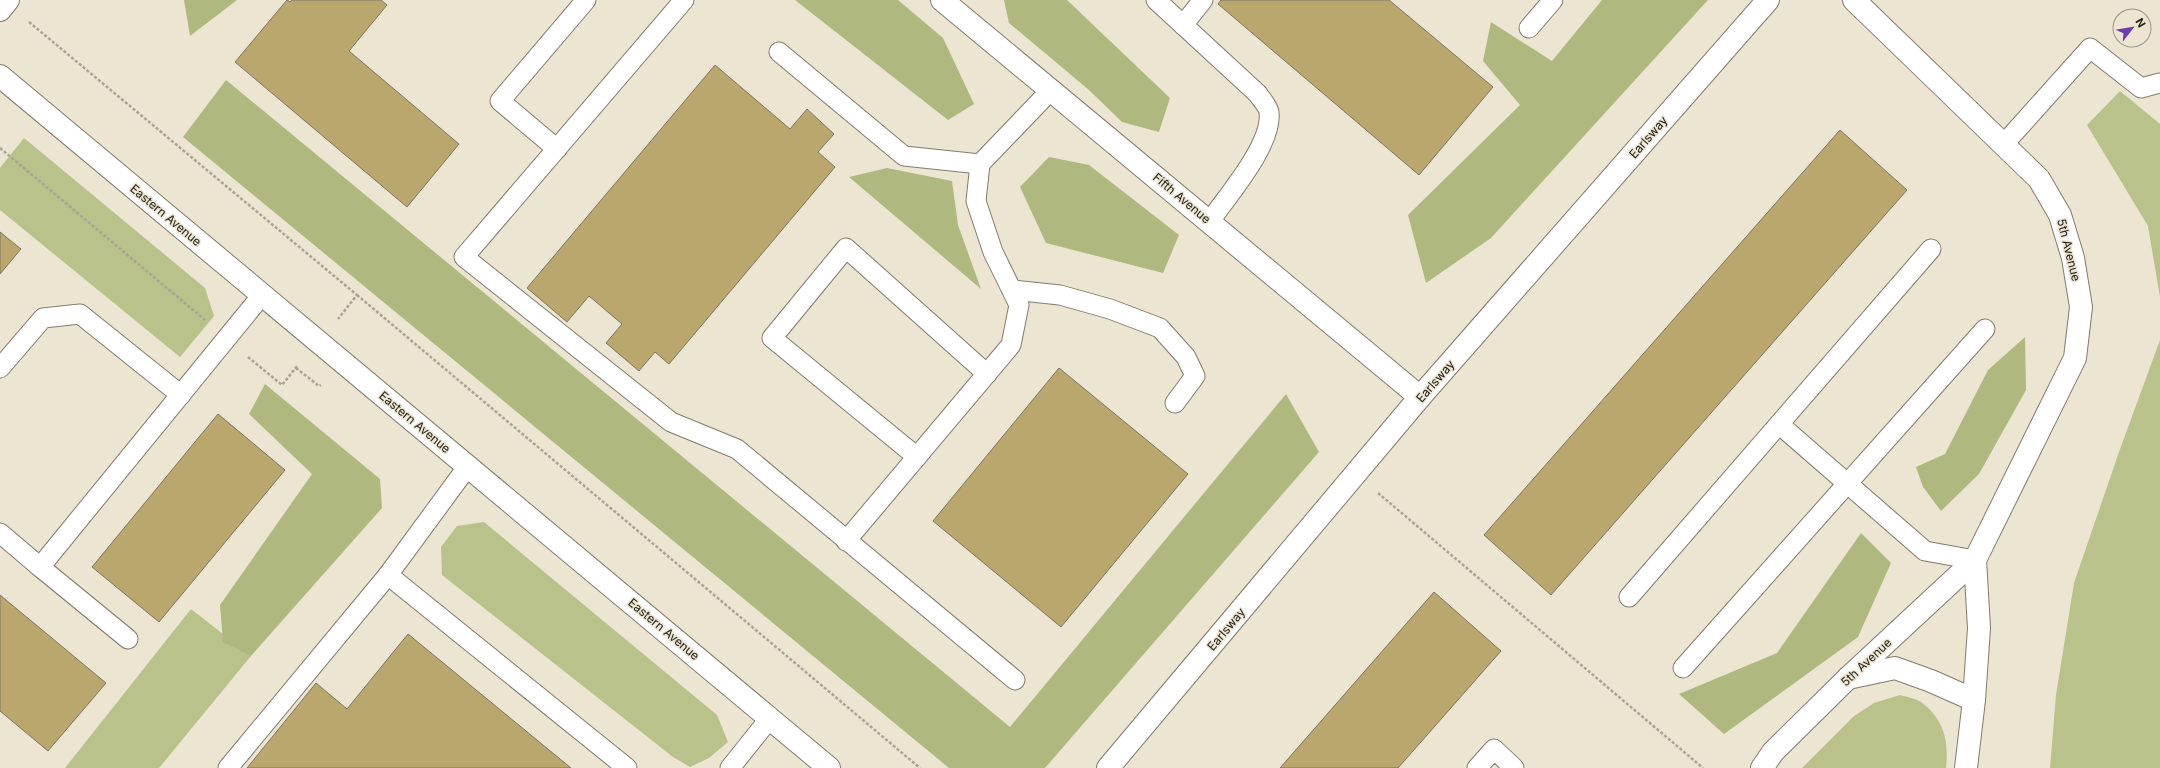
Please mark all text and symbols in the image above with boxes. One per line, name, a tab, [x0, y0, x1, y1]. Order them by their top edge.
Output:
north arrow	[2112, 8, 2152, 48]
text: N	[2132, 16, 2149, 30]
street label: Earlsway	[1626, 113, 1671, 161]
street label: Fifth Avenue	[1150, 170, 1214, 226]
street label: Eastern Avenue	[127, 181, 205, 249]
street label: 5th Avenue	[2054, 217, 2084, 283]
street label: Earlsway	[1413, 357, 1458, 405]
street label: Eastern Avenue	[376, 388, 454, 456]
street label: Eastern Avenue	[625, 595, 703, 663]
street label: Earlsway	[1204, 604, 1248, 653]
street label: 5th Avenue	[1838, 635, 1894, 689]

